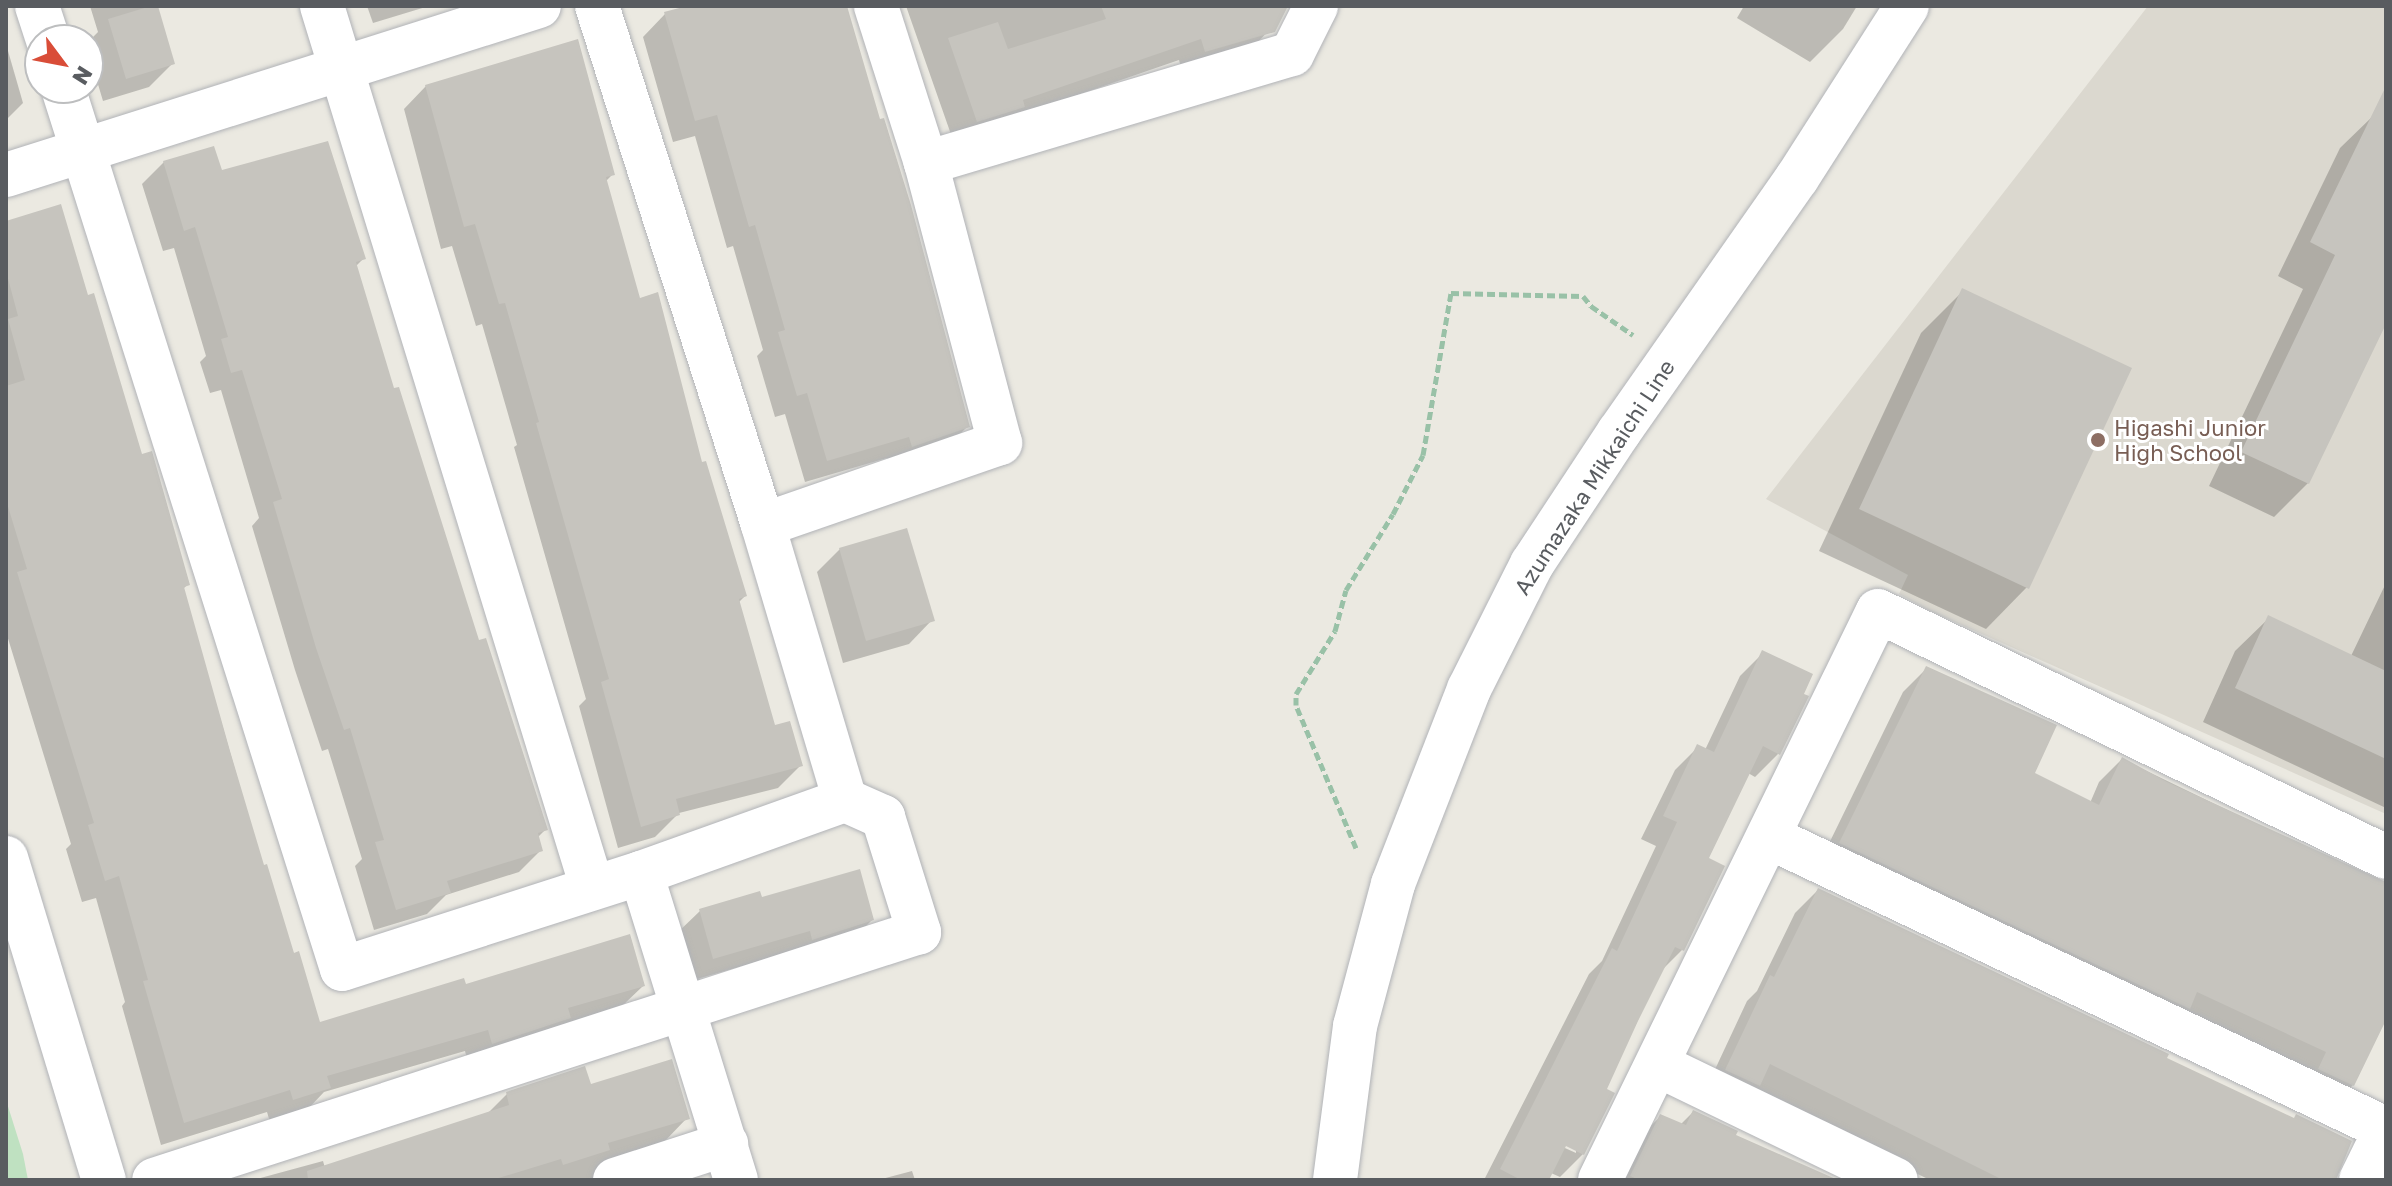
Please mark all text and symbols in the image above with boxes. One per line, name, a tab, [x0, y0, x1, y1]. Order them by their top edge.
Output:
north arrow	[24, 24, 104, 104]
text: N	[67, 62, 99, 90]
street label: Azumazaka Mikkaichi Line	[1508, 355, 1680, 599]
place label: Higashi Junior High School	[2114, 414, 2266, 466]
marker: Higashi Junior High School	[2089, 431, 2107, 449]

